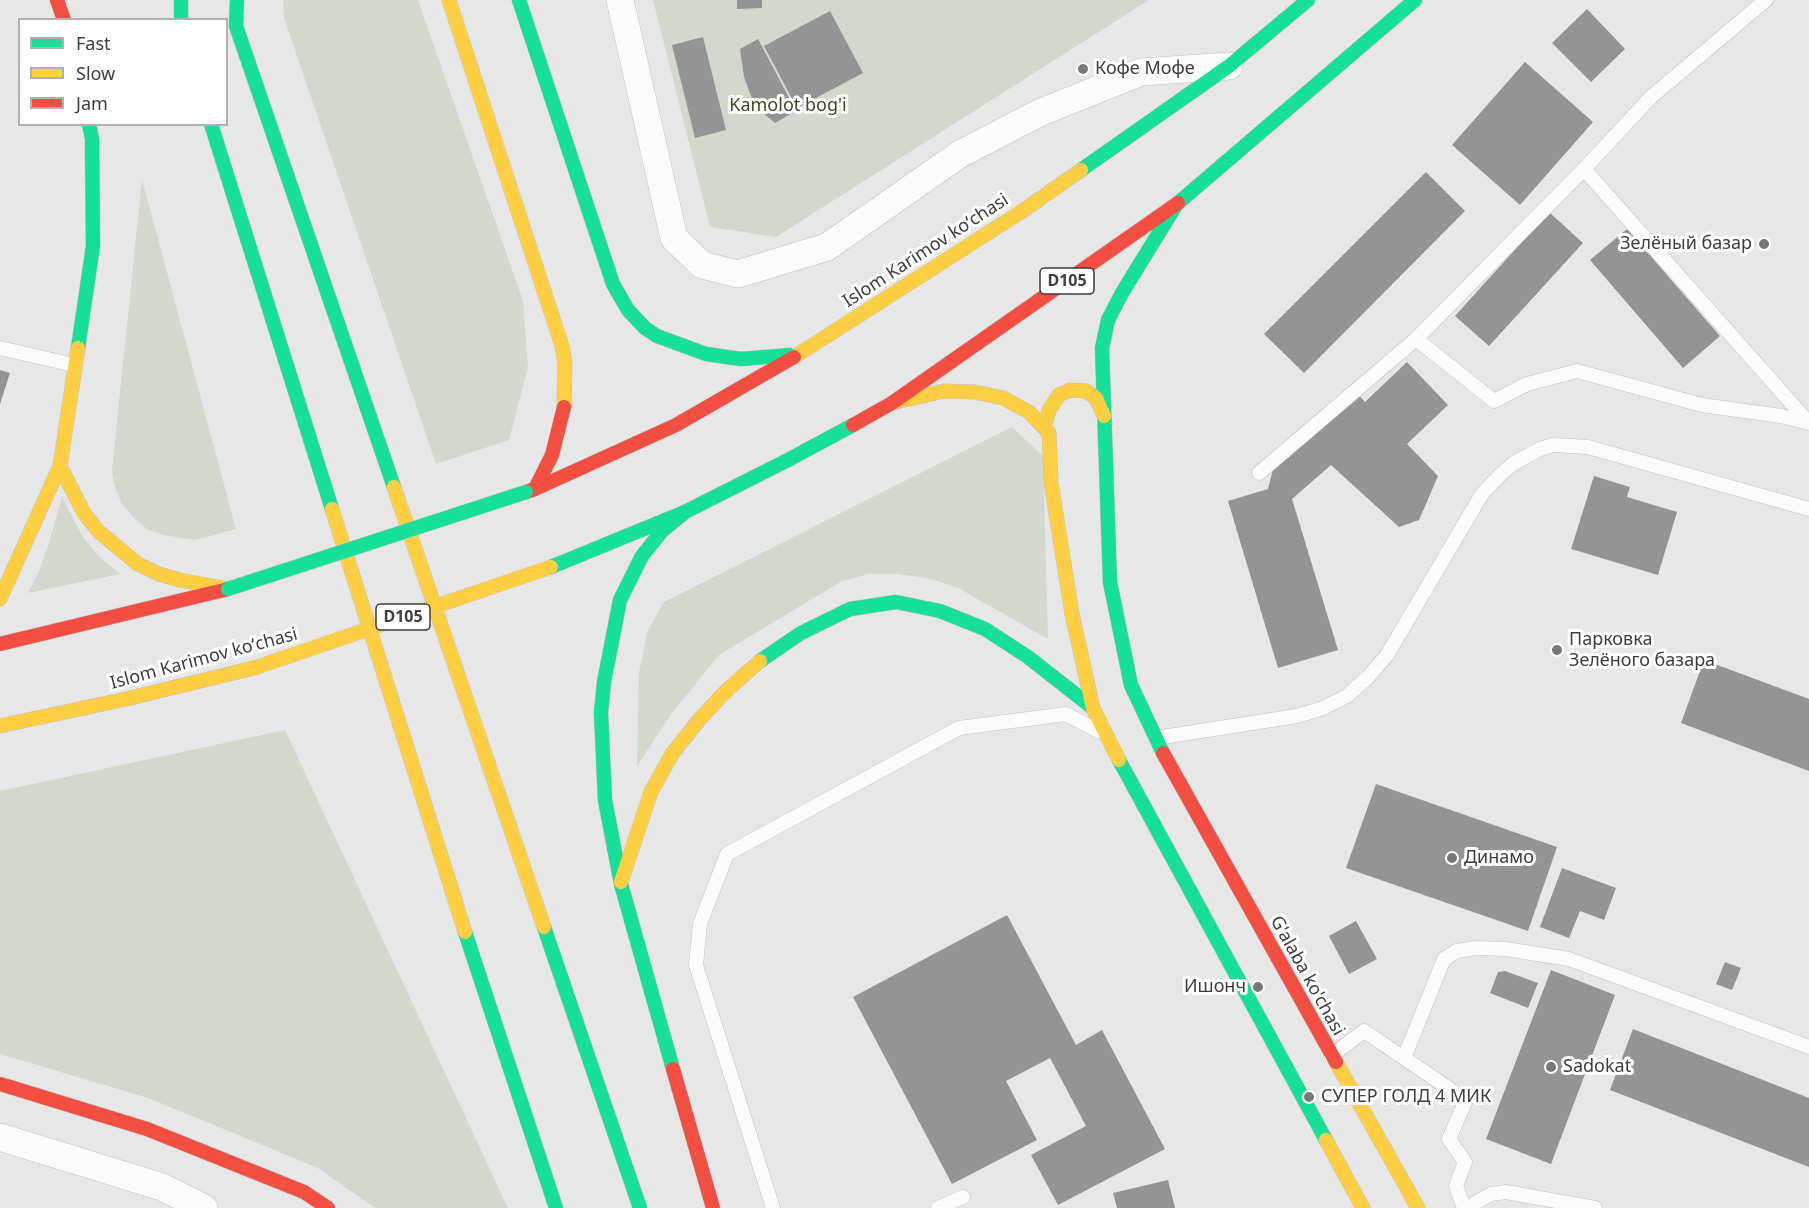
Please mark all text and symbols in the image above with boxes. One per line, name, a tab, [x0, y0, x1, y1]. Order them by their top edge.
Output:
legend	[18, 18, 228, 126]
text: Fast	[76, 31, 111, 55]
place label: Кофе Мофе	[1095, 58, 1195, 80]
text: Slow	[76, 61, 115, 85]
marker: Кофе Мофе	[1076, 62, 1090, 76]
text: Jam	[76, 91, 108, 115]
park label: Kamolot bog'i	[729, 95, 847, 117]
street label: Islom Karimov koʻchasi	[839, 189, 1013, 313]
place label: Зелёный базар	[1620, 233, 1752, 255]
marker: Зелёный базар	[1757, 237, 1771, 251]
road number: D105	[1040, 268, 1094, 294]
road number: D105	[376, 604, 430, 630]
street label: Islom Karimov koʻchasi	[108, 624, 300, 694]
place label: Парковка Зелёного базара	[1569, 629, 1715, 672]
marker: Парковка Зелёного базара	[1550, 643, 1564, 657]
place label: Динамо	[1464, 847, 1534, 869]
marker: Динамо	[1445, 851, 1459, 865]
street label: G'alaba ko'chasi	[1265, 912, 1349, 1040]
place label: Ишонч	[1184, 976, 1246, 998]
marker: Ишонч	[1251, 980, 1265, 994]
place label: Sadokat	[1563, 1056, 1631, 1078]
marker: Sadokat	[1544, 1060, 1558, 1074]
place label: СУПЕР ГОЛД 4 МИК	[1321, 1086, 1491, 1108]
marker: СУПЕР ГОЛД 4 МИК	[1302, 1090, 1316, 1104]

